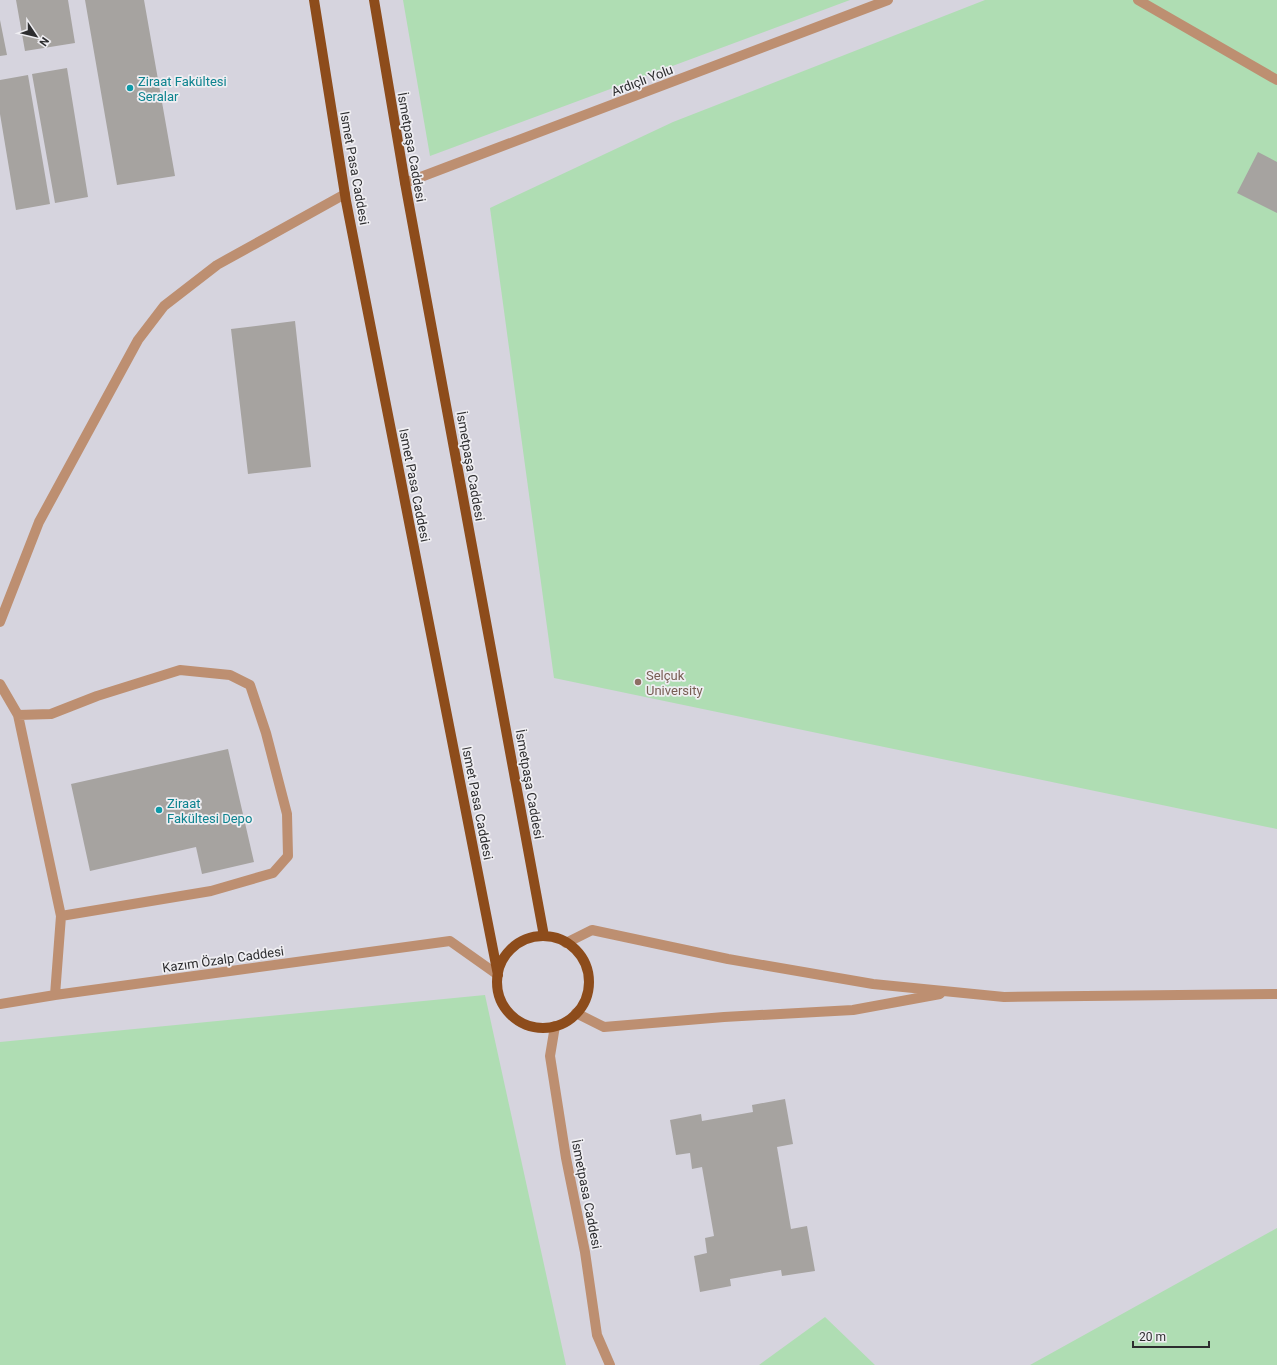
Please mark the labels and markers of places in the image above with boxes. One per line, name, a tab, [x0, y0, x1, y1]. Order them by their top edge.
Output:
place label: Ziraat Fakültesi Seralar	[138, 74, 227, 104]
marker: Ziraat Fakültesi Seralar	[125, 83, 135, 93]
place label: Selçuk University	[646, 668, 703, 698]
marker: Selçuk University	[633, 677, 643, 687]
place label: Ziraat Fakültesi Depo	[167, 796, 252, 826]
marker: Ziraat Fakültesi Depo	[154, 805, 164, 815]

